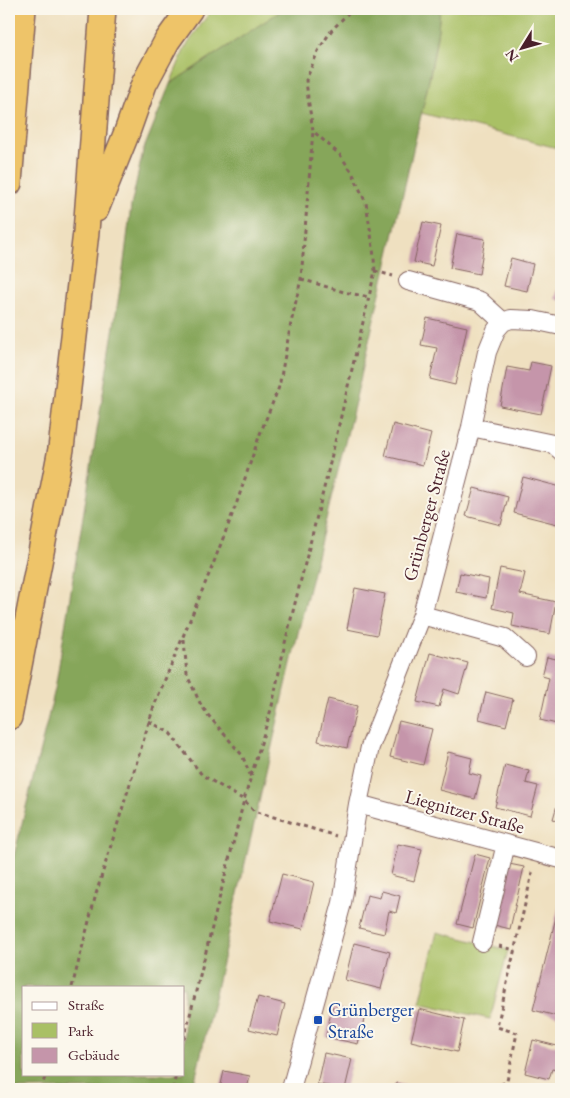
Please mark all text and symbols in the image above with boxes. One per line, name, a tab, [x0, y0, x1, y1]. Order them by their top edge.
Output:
north arrow	[498, 22, 548, 72]
text: N	[501, 45, 522, 66]
street label: Grünberger Straße	[397, 447, 456, 584]
street label: Liegnitzer Straße	[402, 784, 527, 839]
legend	[22, 986, 185, 1076]
text: Straße	[68, 995, 104, 1014]
place label: Grünberger Straße	[328, 997, 414, 1044]
marker: Grünberger Straße	[312, 1014, 324, 1026]
text: Park	[68, 1021, 95, 1040]
text: Gebäude	[68, 1045, 120, 1064]

